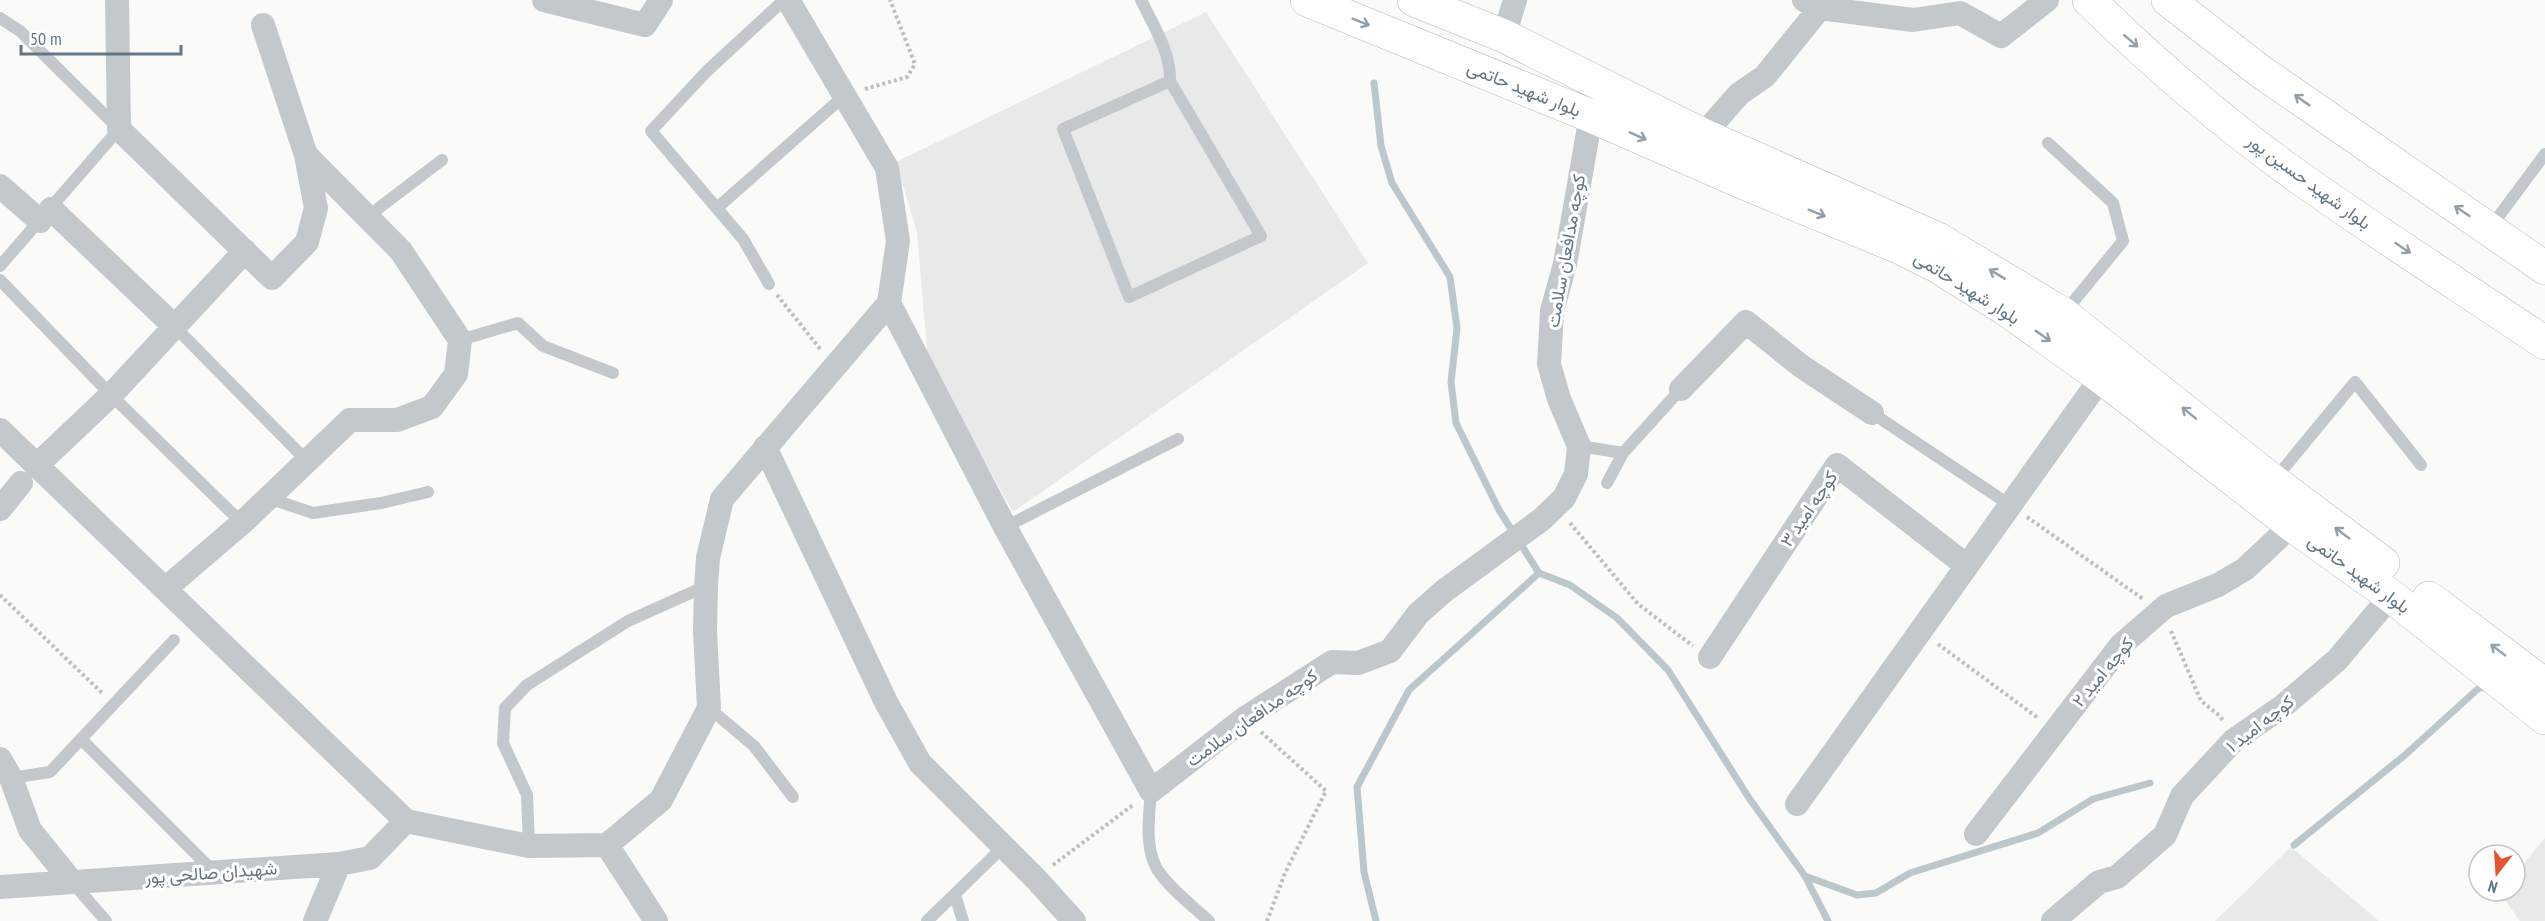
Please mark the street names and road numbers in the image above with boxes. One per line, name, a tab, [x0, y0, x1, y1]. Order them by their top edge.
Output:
street label: بلوار شهید حاتمی	[1464, 55, 1585, 122]
street label: بلوار شهيد حسین پور	[2241, 128, 2376, 235]
street label: کوچه مدافعان سلامت	[1541, 173, 1591, 329]
street label: بلوار شهید حاتمی	[1910, 246, 2025, 329]
street label: کوچه امید ۳	[1775, 466, 1843, 552]
street label: بلوار شهید حاتمی	[2304, 529, 2415, 618]
street label: کوچه امید ۲	[2067, 632, 2139, 712]
street label: کوچه مدافعان سلامت	[1182, 664, 1322, 772]
street label: کوچه امید ۱	[2221, 690, 2299, 758]
street label: شهیدان صالحی پور	[143, 856, 278, 890]

